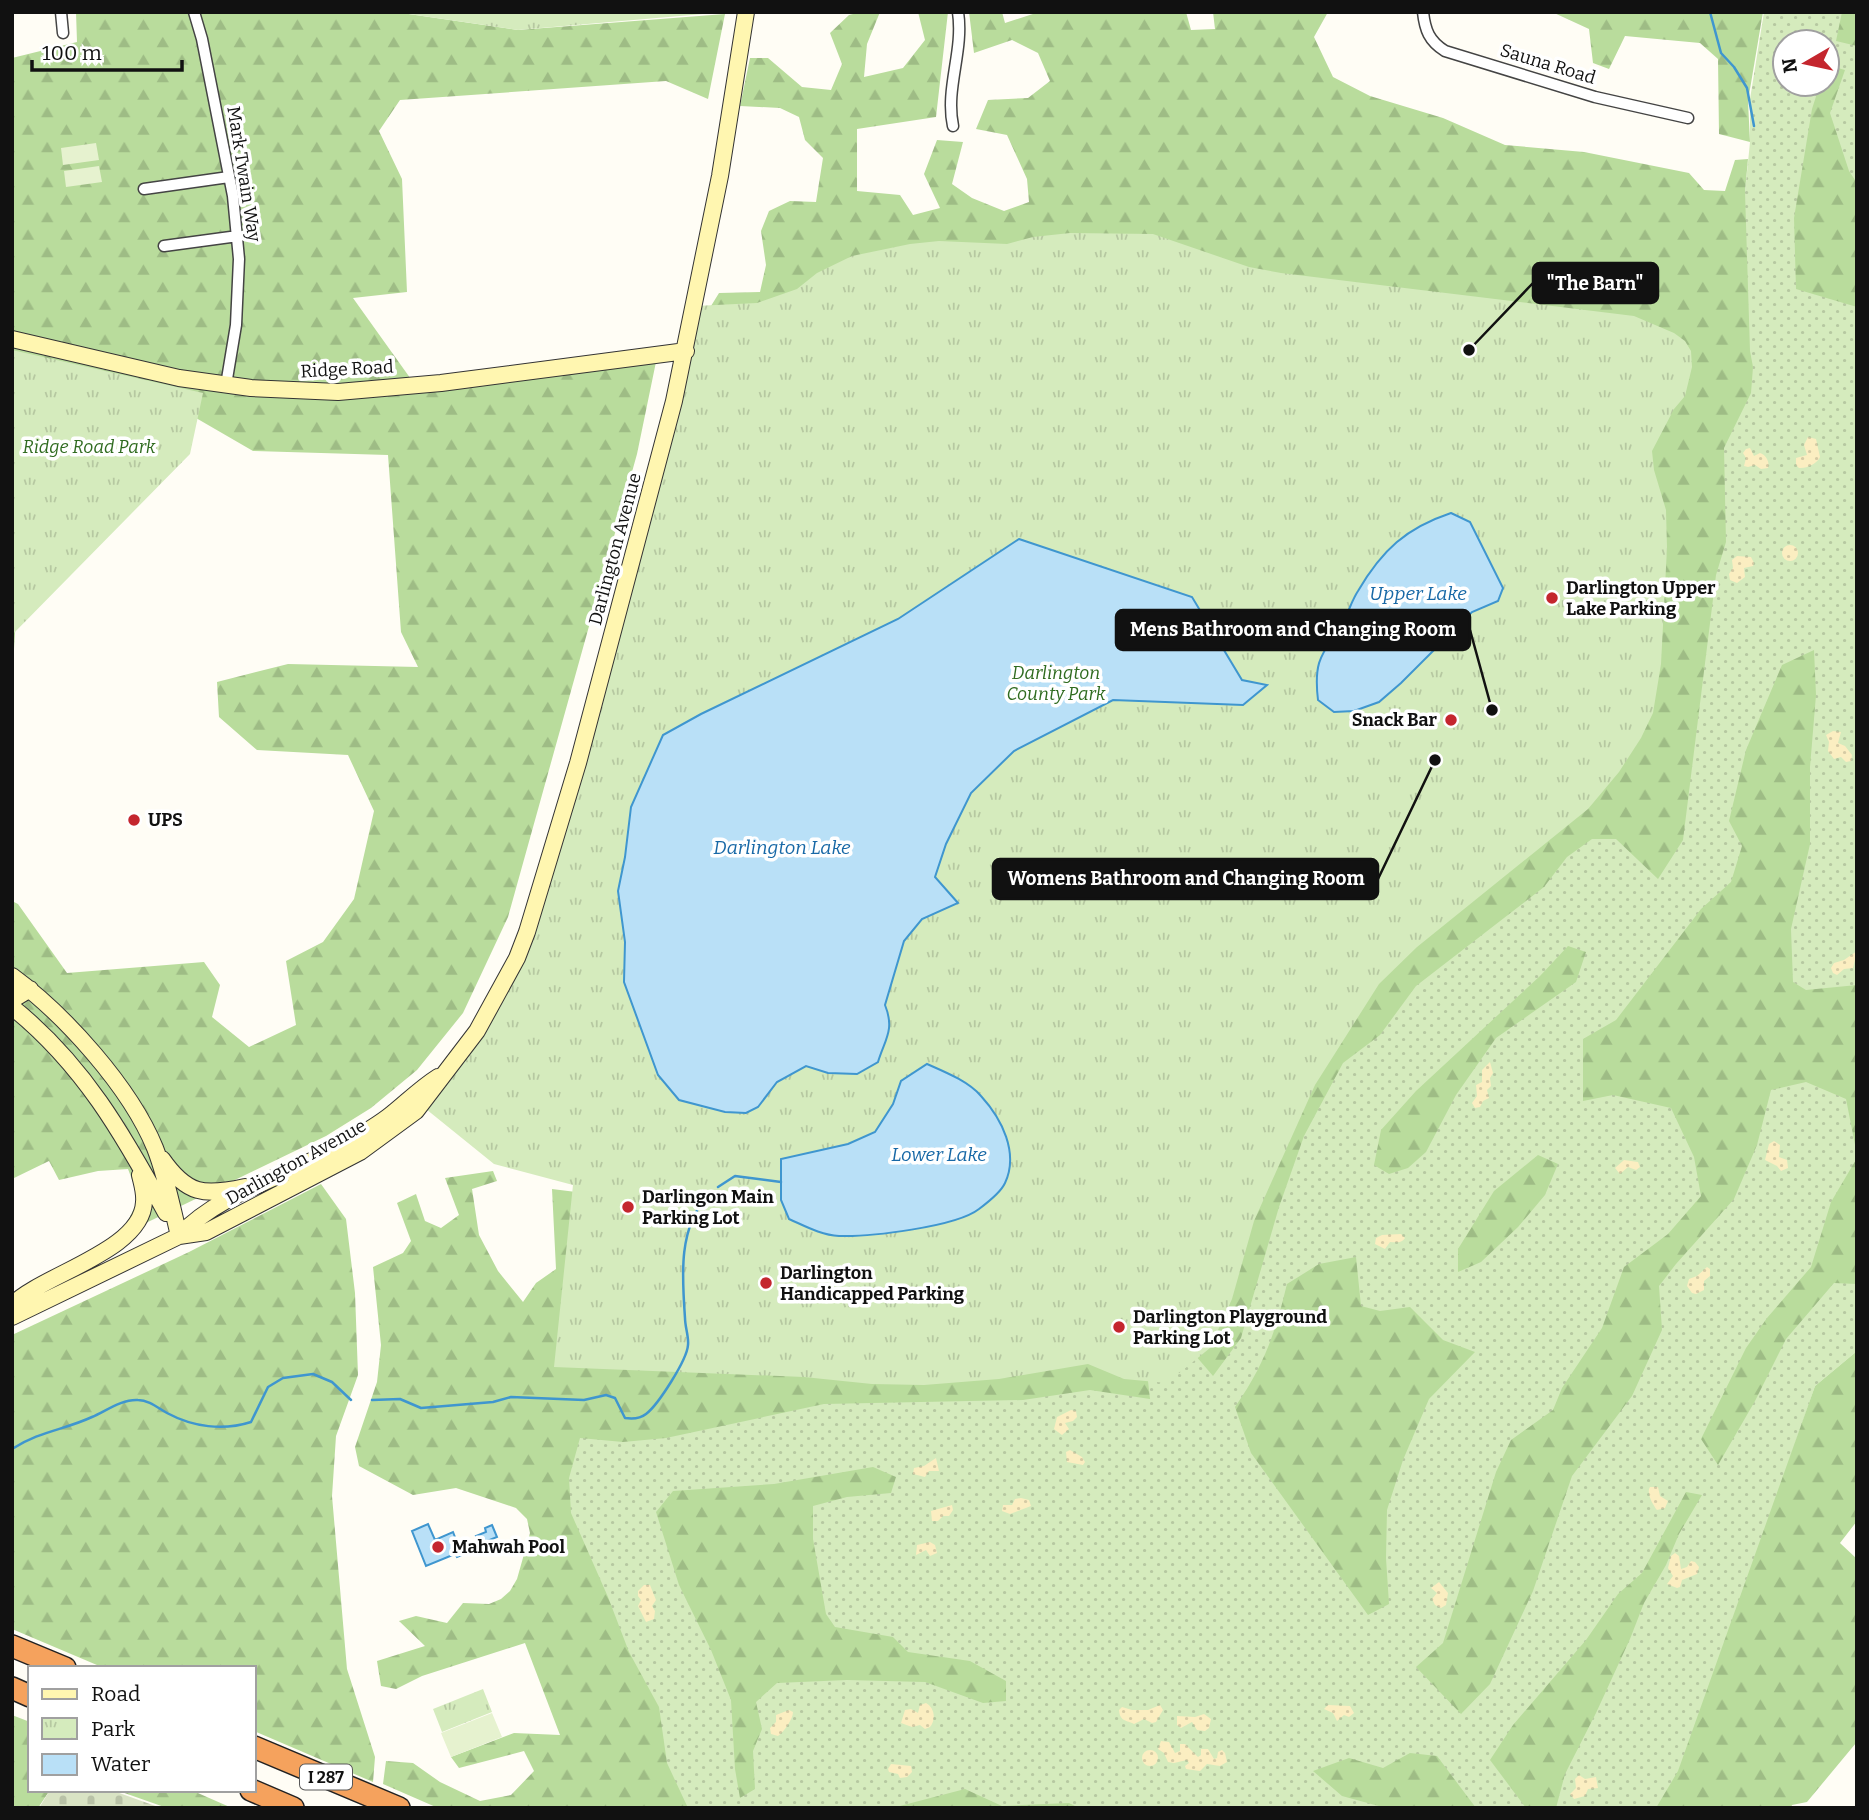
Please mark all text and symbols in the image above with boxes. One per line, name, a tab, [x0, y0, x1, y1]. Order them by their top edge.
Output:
scale bar	[32, 28, 182, 72]
north arrow	[1771, 28, 1841, 98]
street label: Sauna Road	[1498, 39, 1599, 89]
text: 100 m	[42, 40, 102, 66]
text: N	[1777, 56, 1802, 75]
street label: Mark Twain Way	[222, 105, 266, 244]
callout: "The Barn"	[1533, 263, 1658, 303]
text: "The Barn"	[1547, 272, 1643, 295]
street label: Ridge Road	[300, 356, 394, 382]
park label: Ridge Road Park	[22, 436, 156, 458]
street label: Darlington Avenue	[584, 470, 646, 628]
place label: Darlington Upper Lake Parking	[1566, 577, 1716, 620]
water label: Upper Lake	[1369, 582, 1467, 605]
marker: Darlington Upper Lake Parking	[1544, 590, 1560, 606]
callout: Mens Bathroom and Changing Room	[1116, 610, 1470, 650]
text: Mens Bathroom and Changing Room	[1130, 618, 1456, 641]
park label: Darlington County Park	[1007, 662, 1106, 705]
place label: Snack Bar	[1352, 709, 1438, 731]
marker: Snack Bar	[1443, 712, 1459, 728]
place label: UPS	[148, 809, 183, 831]
marker: UPS	[126, 812, 142, 828]
water label: Darlington Lake	[713, 836, 851, 859]
callout: Womens Bathroom and Changing Room	[993, 859, 1378, 899]
text: Womens Bathroom and Changing Room	[1007, 867, 1365, 890]
street label: Darlington Avenue	[222, 1114, 370, 1210]
water label: Lower Lake	[891, 1143, 987, 1166]
place label: Darlingon Main Parking Lot	[642, 1186, 774, 1229]
marker: Darlingon Main Parking Lot	[620, 1199, 636, 1215]
place label: Darlington Handicapped Parking	[780, 1262, 965, 1305]
marker: Darlington Handicapped Parking	[758, 1275, 774, 1291]
place label: Darlington Playground Parking Lot	[1133, 1306, 1327, 1349]
marker: Darlington Playground Parking Lot	[1111, 1319, 1127, 1335]
place label: Mahwah Pool	[452, 1536, 565, 1558]
marker: Mahwah Pool	[430, 1539, 446, 1555]
legend	[28, 1666, 256, 1792]
text: Road	[91, 1681, 140, 1707]
text: Park	[91, 1716, 135, 1742]
text: Water	[91, 1751, 150, 1777]
road number: I 287	[300, 1764, 352, 1790]

